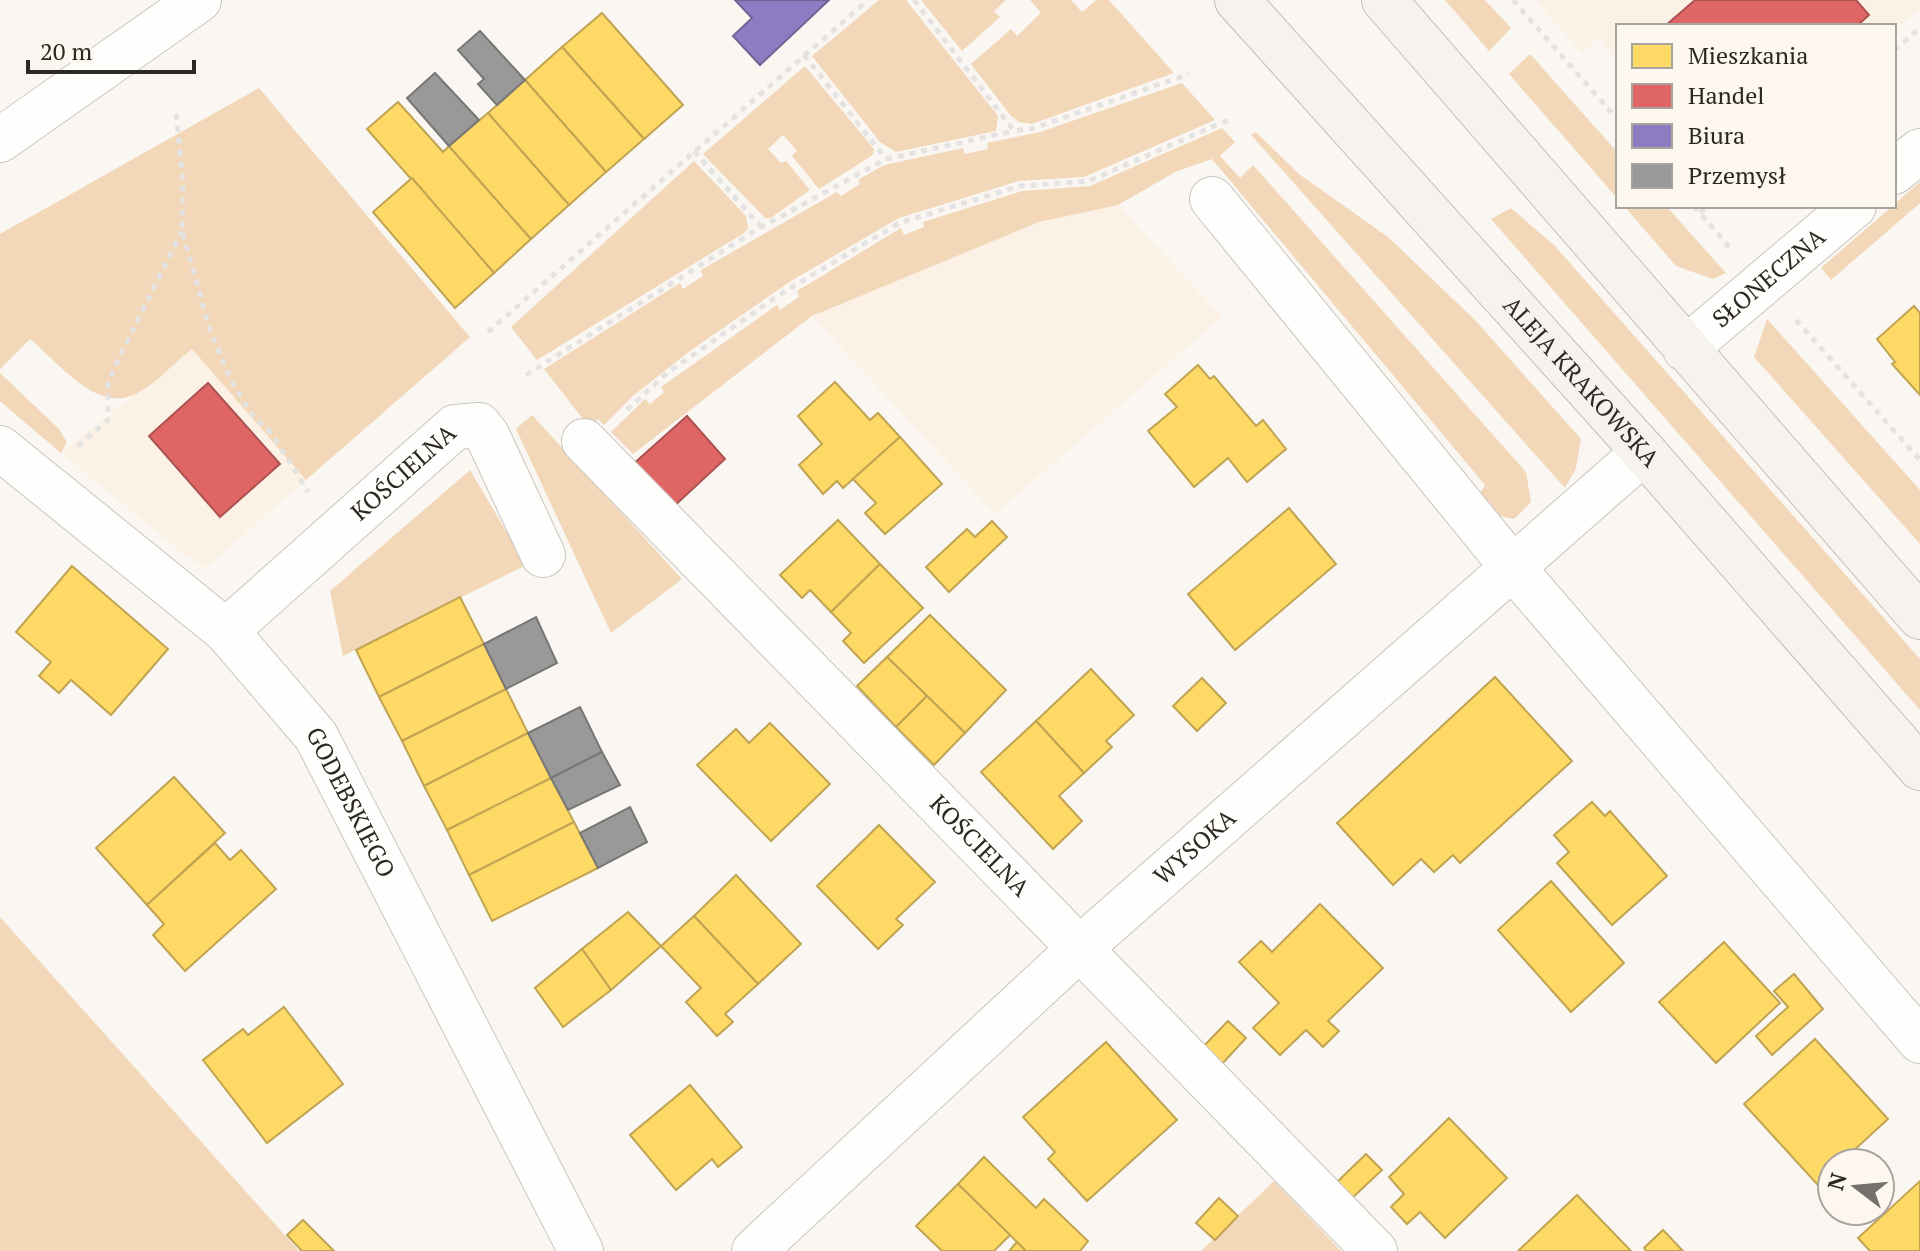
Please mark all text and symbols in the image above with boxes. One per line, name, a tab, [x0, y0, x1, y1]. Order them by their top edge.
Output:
scale bar	[28, 24, 194, 74]
legend	[1616, 24, 1896, 208]
text: 20 m	[40, 35, 92, 67]
text: Mieszkania	[1688, 39, 1808, 71]
text: Handel	[1688, 79, 1764, 111]
text: Biura	[1688, 119, 1745, 151]
text: Przemysł	[1688, 159, 1786, 191]
street label: SŁONECZNA	[1705, 220, 1832, 334]
street label: ALEJA KRAKOWSKA	[1496, 289, 1667, 474]
street label: KOŚCIELNA	[344, 416, 463, 527]
street label: GODEBSKIEGO	[299, 721, 403, 883]
street label: KOŚCIELNA	[923, 787, 1038, 904]
street label: WYSOKA	[1146, 801, 1243, 891]
north arrow	[1816, 1147, 1896, 1227]
text: N	[1820, 1169, 1853, 1193]

